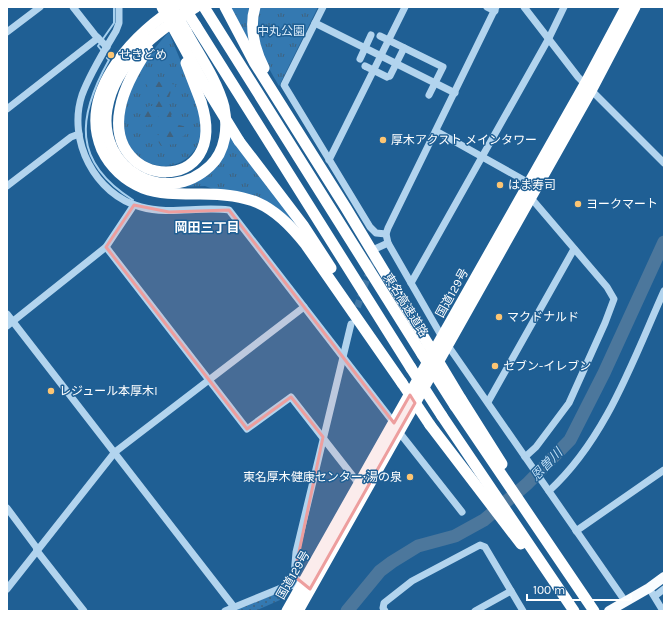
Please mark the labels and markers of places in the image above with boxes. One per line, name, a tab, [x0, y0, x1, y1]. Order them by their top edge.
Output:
place label: せきどめ	[119, 48, 167, 62]
marker: せきどめ	[106, 50, 116, 60]
place label: 厚木アクスト メインタワー	[391, 133, 537, 147]
marker: 厚木アクスト メインタワー	[378, 135, 388, 145]
place label: はま寿司	[508, 178, 556, 192]
marker: はま寿司	[495, 180, 505, 190]
place label: ヨークマート	[586, 197, 658, 211]
marker: ヨークマート	[573, 199, 583, 209]
place label: マクドナルド	[507, 310, 579, 324]
marker: マクドナルド	[494, 312, 504, 322]
place label: セブン-イレブン	[503, 359, 591, 373]
marker: セブン-イレブン	[490, 361, 500, 371]
place label: レジュール本厚木I	[59, 384, 158, 398]
marker: レジュール本厚木I	[46, 386, 56, 396]
place label: 東名厚木健康センター;湯の泉	[243, 470, 402, 484]
marker: 東名厚木健康センター;湯の泉	[405, 472, 415, 482]

